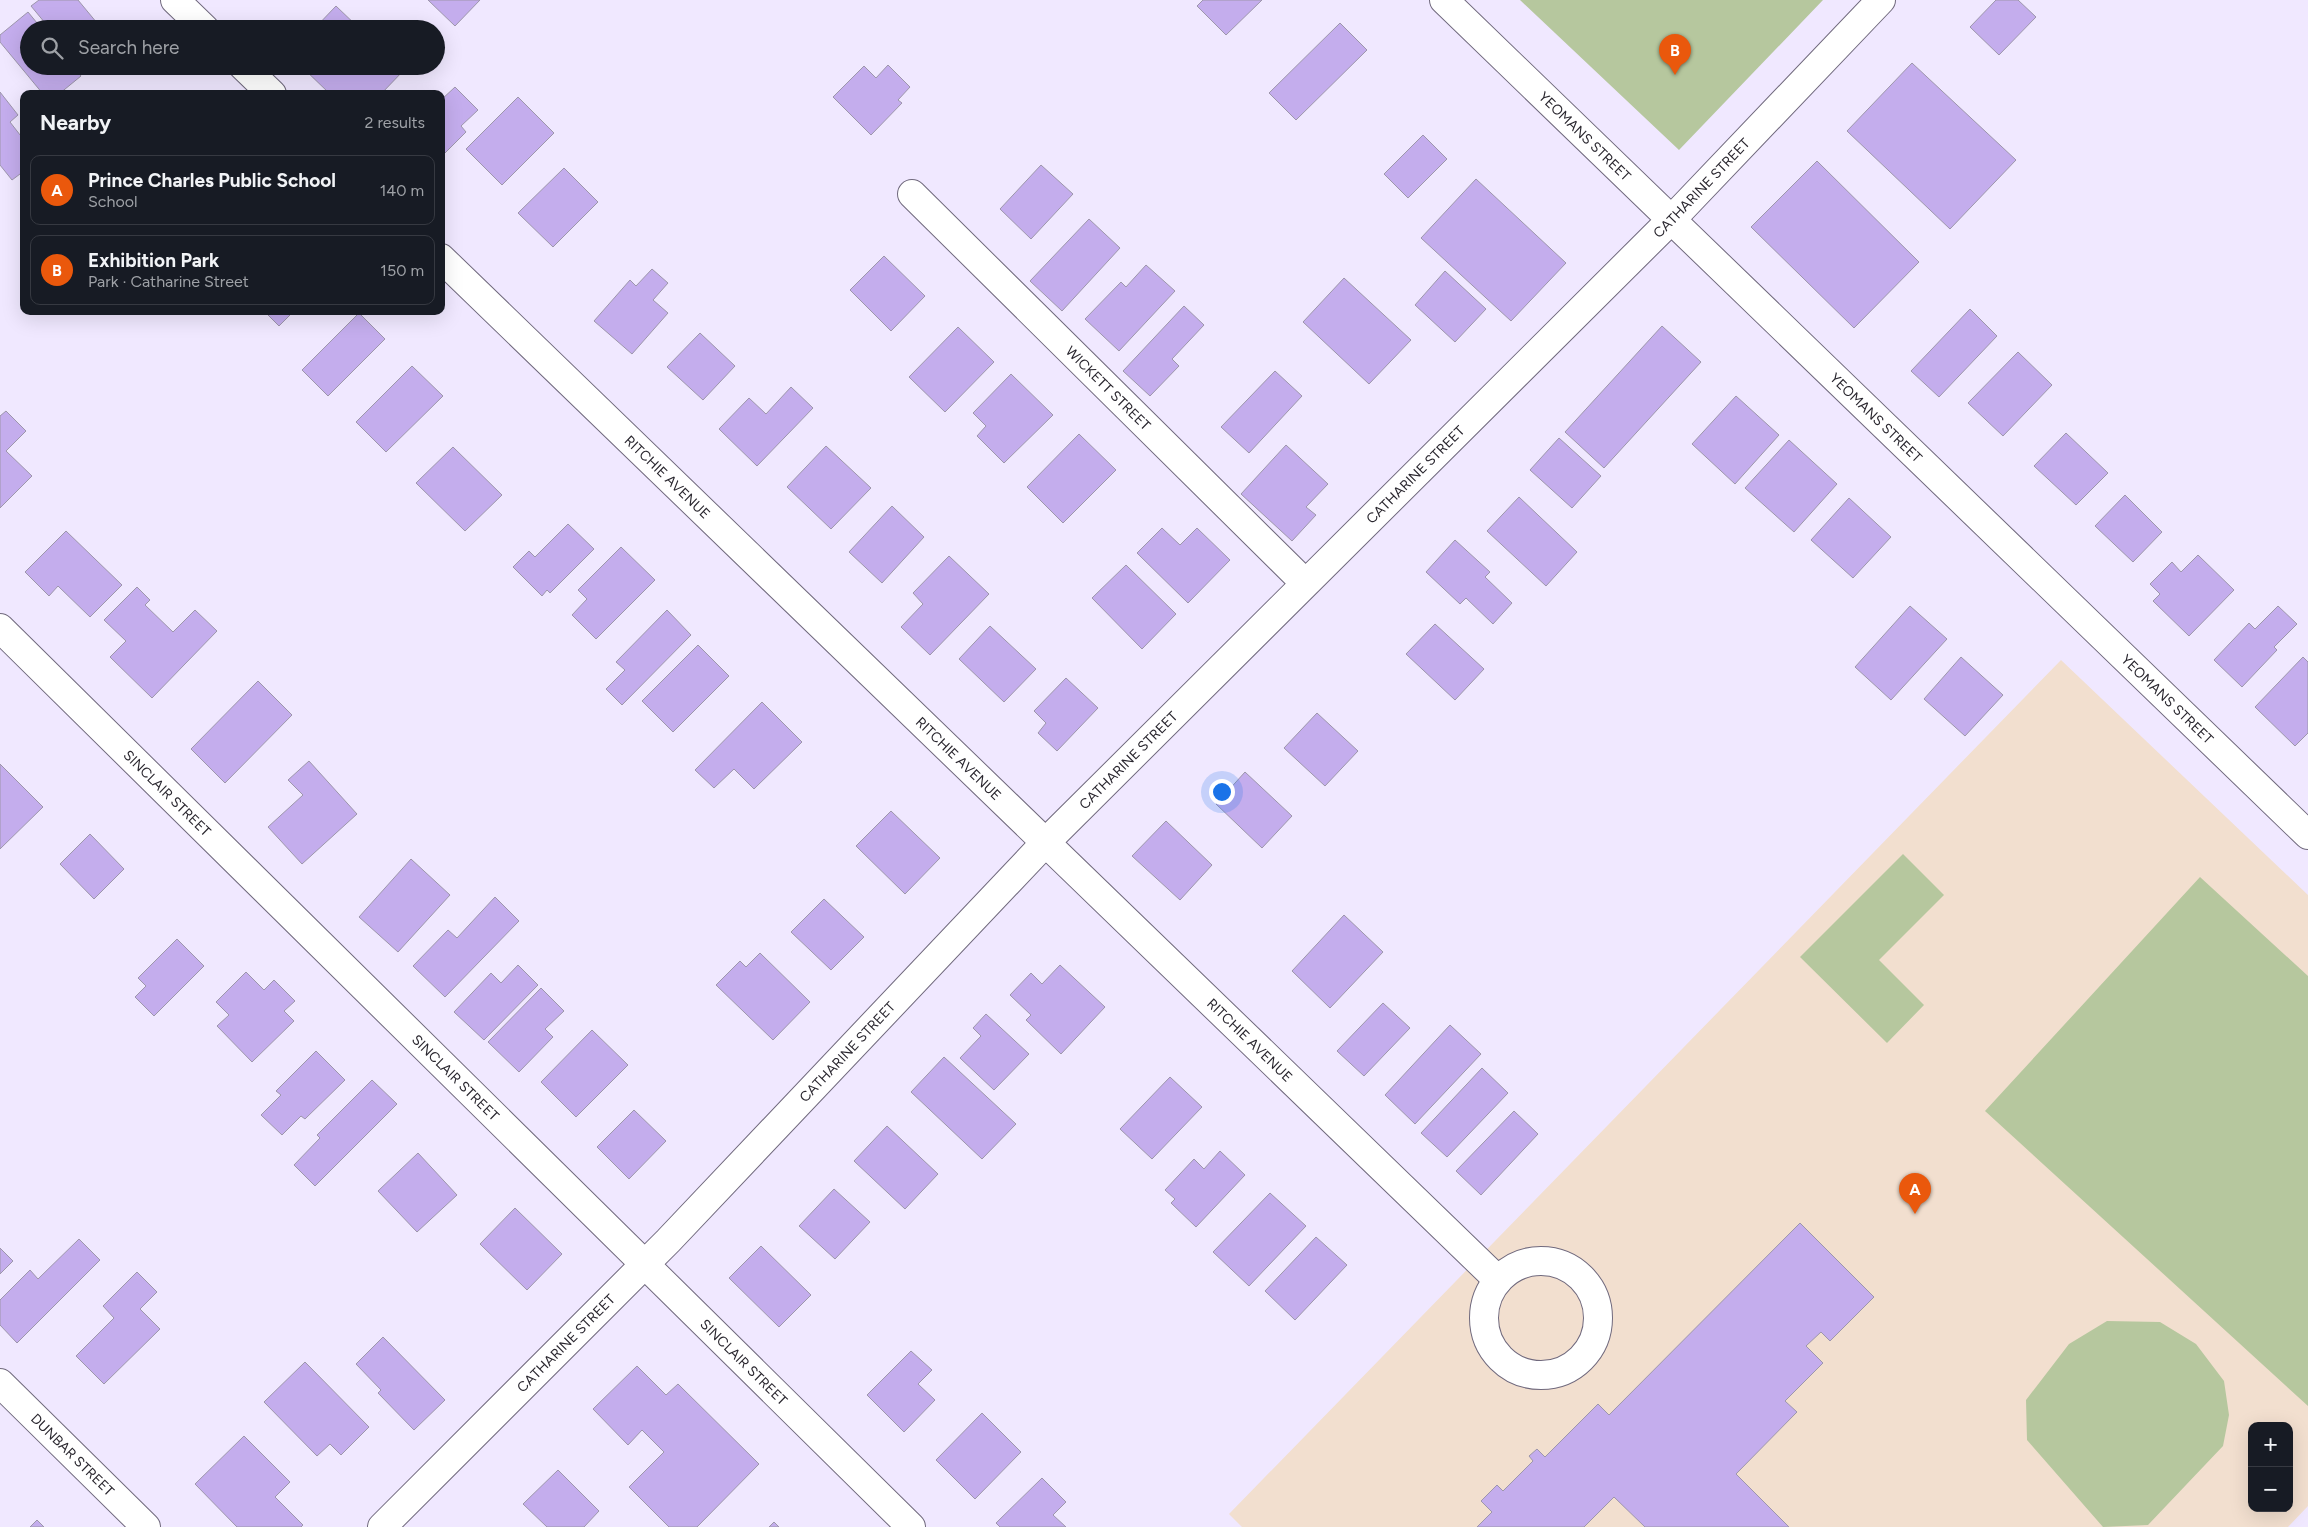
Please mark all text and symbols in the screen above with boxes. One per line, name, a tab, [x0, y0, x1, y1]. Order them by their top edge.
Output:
search box	[20, 20, 445, 75]
icon: search	[38, 34, 66, 62]
pin: B	[1659, 34, 1691, 75]
text: Search here	[78, 36, 180, 59]
street label: YEOMANS STREET	[1535, 88, 1634, 185]
text: Nearby	[40, 110, 111, 135]
text: 2 results	[365, 113, 425, 132]
street label: CATHARINE STREET	[1650, 135, 1754, 242]
text: Prince Charles Public School	[88, 169, 336, 192]
text: A	[51, 181, 63, 200]
text: 140 m	[380, 181, 424, 200]
text: School	[88, 192, 138, 211]
text: Exhibition Park	[88, 249, 219, 272]
text: B	[52, 261, 62, 280]
text: 150 m	[380, 261, 424, 280]
text: Park · Catharine Street	[88, 272, 249, 291]
street label: WICKETT STREET	[1062, 343, 1154, 434]
street label: YEOMANS STREET	[1826, 370, 1926, 466]
street label: CATHARINE STREET	[1363, 422, 1468, 527]
street label: RITCHIE AVENUE	[621, 432, 713, 522]
street label: YEOMANS STREET	[2118, 651, 2217, 748]
street label: CATHARINE STREET	[1076, 708, 1181, 813]
street label: RITCHIE AVENUE	[912, 714, 1005, 804]
street label: SINCLAIR STREET	[120, 747, 214, 840]
your location	[1209, 779, 1235, 805]
street label: RITCHIE AVENUE	[1203, 995, 1296, 1086]
street label: CATHARINE STREET	[796, 998, 899, 1106]
street label: SINCLAIR STREET	[408, 1031, 502, 1125]
pin: A	[1899, 1173, 1931, 1214]
street label: CATHARINE STREET	[514, 1291, 619, 1396]
street label: SINCLAIR STREET	[696, 1316, 791, 1409]
street label: DUNBAR STREET	[27, 1410, 118, 1500]
map controls	[2248, 1422, 2293, 1512]
button: +	[2248, 1422, 2293, 1467]
button: −	[2248, 1467, 2293, 1512]

